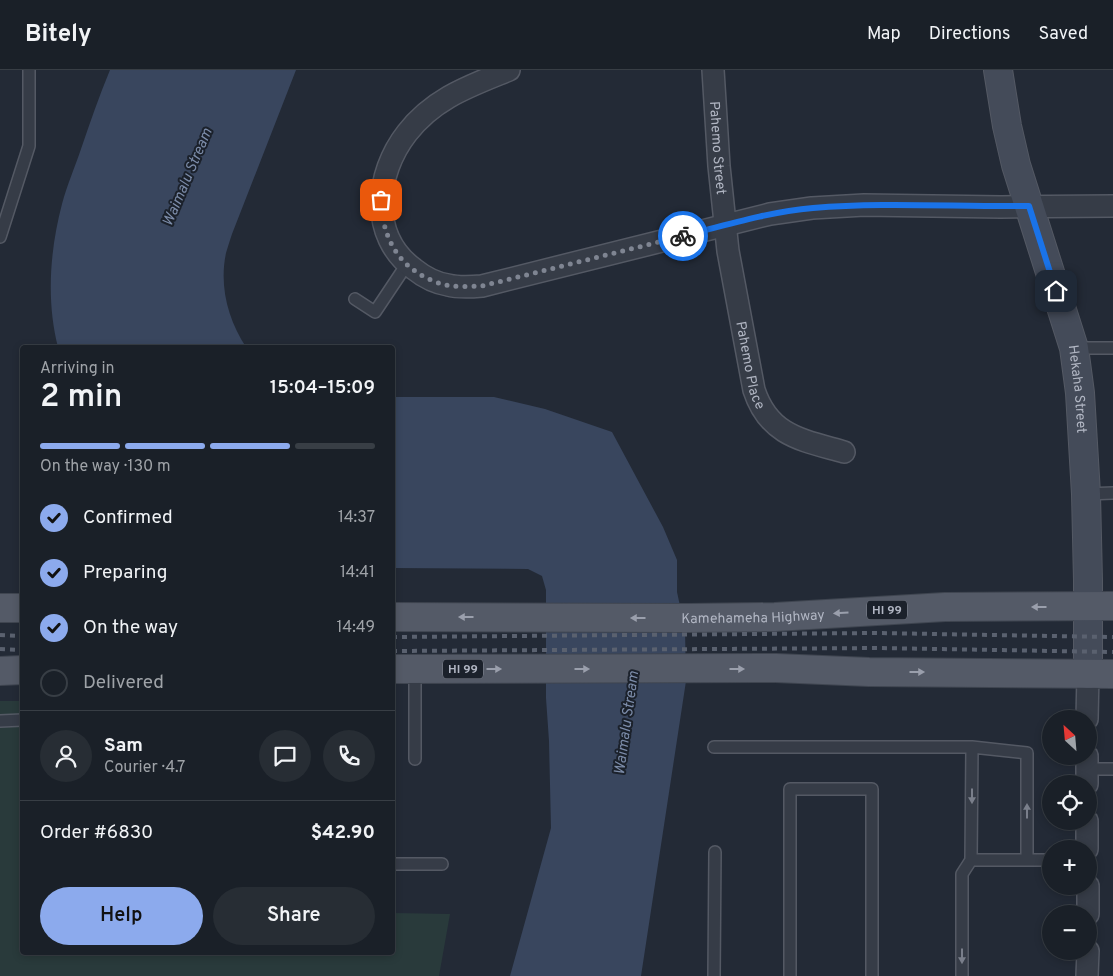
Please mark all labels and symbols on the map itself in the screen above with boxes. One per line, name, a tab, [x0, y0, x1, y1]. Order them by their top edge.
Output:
street label: Pahemo Street	[705, 101, 729, 195]
water label: Waimalu Stream	[159, 125, 218, 230]
pin	[360, 179, 402, 221]
courier	[658, 211, 708, 261]
pin	[1035, 270, 1077, 312]
street label: Pahemo Place	[731, 320, 768, 413]
street label: Hekaha Street	[1064, 344, 1089, 434]
road number: HI 99	[867, 600, 907, 620]
one-way arrow	[1031, 603, 1047, 611]
street label: Kamehameha Highway	[681, 607, 825, 628]
one-way arrow	[833, 609, 849, 617]
one-way arrow	[457, 613, 473, 621]
one-way arrow	[630, 614, 646, 622]
road number: HI 99	[443, 660, 483, 678]
one-way arrow	[486, 665, 502, 673]
one-way arrow	[574, 665, 590, 673]
one-way arrow	[729, 665, 745, 673]
one-way arrow	[910, 668, 926, 676]
water label: Waimalu Stream	[611, 669, 644, 776]
north arrow	[1042, 710, 1098, 765]
one-way arrow	[968, 788, 976, 804]
one-way arrow	[1023, 803, 1031, 819]
one-way arrow	[958, 948, 966, 964]

